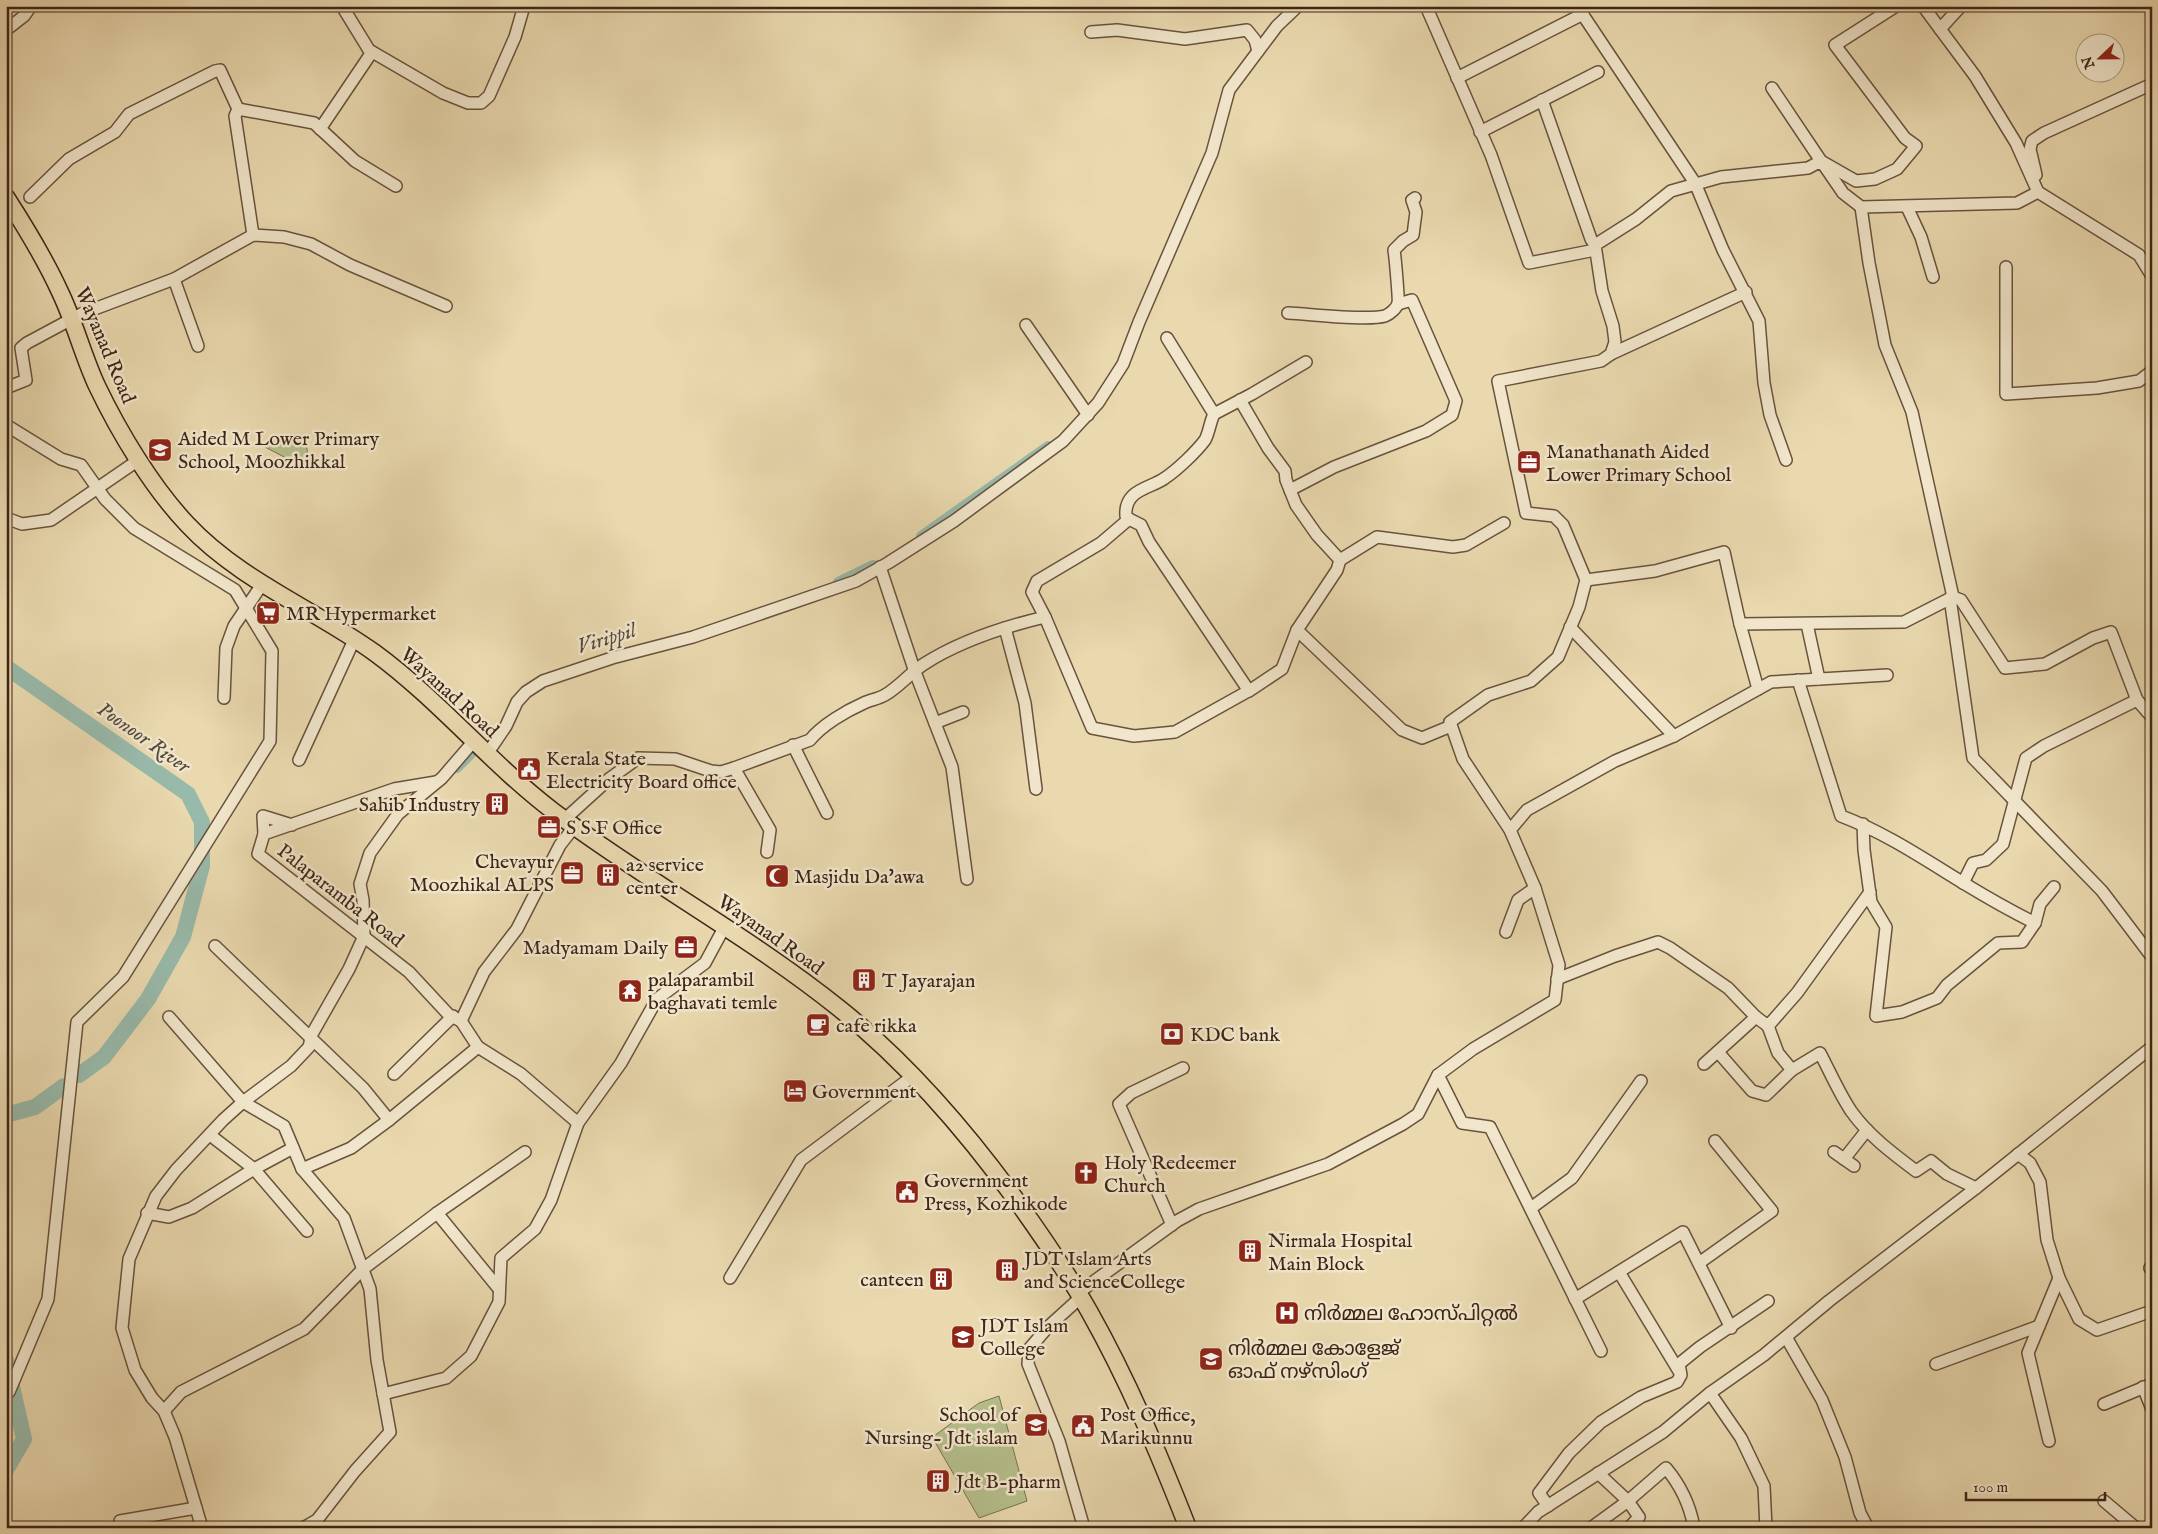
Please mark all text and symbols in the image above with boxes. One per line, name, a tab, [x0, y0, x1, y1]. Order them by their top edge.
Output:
north arrow	[2076, 32, 2126, 82]
text: N	[2078, 54, 2100, 72]
street label: Wayanad Road	[69, 284, 141, 408]
place label: Aided M Lower Primary School, Moozhikkal	[177, 427, 379, 475]
school or university icon: Aided M Lower Primary School, Moozhikkal	[147, 437, 173, 463]
place label: Manathanath Aided Lower Primary School	[1546, 440, 1732, 488]
office icon: Manathanath Aided Lower Primary School	[1516, 449, 1542, 475]
supermarket icon: MR Hypermarket	[255, 600, 281, 626]
place label: MR Hypermarket	[286, 602, 436, 627]
water label: Virippil	[574, 617, 641, 661]
street label: Wayanad Road	[395, 642, 504, 744]
water label: Poonoor River	[91, 696, 196, 781]
place label: Kerala State Electricity Board office	[546, 747, 737, 795]
public building icon: Kerala State Electricity Board office	[516, 756, 542, 782]
building icon: Sahib Industry	[484, 791, 510, 817]
place label: Sahib Industry	[359, 793, 480, 818]
office icon: S S F Office	[536, 814, 562, 840]
place label: S S F Office	[566, 816, 662, 841]
street label: Palaparamba Road	[272, 839, 409, 954]
place label: Chevayur Moozhikal ALPS	[410, 850, 555, 898]
place label: a2 service center	[626, 853, 704, 901]
office icon: Chevayur Moozhikal ALPS	[559, 860, 585, 886]
building icon: a2 service center	[595, 862, 621, 888]
mosque icon: Masjidu Da'awa	[764, 863, 790, 889]
place label: Masjidu Da'awa	[794, 865, 924, 890]
street label: Wayanad Road	[712, 889, 828, 981]
office icon: Madyamam Daily	[673, 934, 699, 960]
place label: Madyamam Daily	[523, 936, 668, 961]
building icon: T Jayarajan	[851, 967, 877, 993]
place label: palaparambil baghavati temle	[648, 968, 777, 1016]
place label: T Jayarajan	[882, 969, 976, 994]
temple icon: palaparambil baghavati temle	[617, 978, 643, 1004]
cafe icon: cafe rikka	[805, 1012, 831, 1038]
place label: cafe rikka	[836, 1014, 917, 1039]
bank icon: KDC bank	[1159, 1021, 1185, 1047]
place label: KDC bank	[1190, 1023, 1280, 1048]
hotel icon: Government	[782, 1078, 808, 1104]
place label: Government	[812, 1080, 917, 1105]
place label: Holy Redeemer Church	[1104, 1151, 1237, 1199]
church icon: Holy Redeemer Church	[1073, 1160, 1099, 1186]
place label: Government Press, Kozhikode	[924, 1169, 1067, 1217]
public building icon: Government Press, Kozhikode	[894, 1179, 920, 1205]
place label: Nirmala Hospital Main Block	[1268, 1229, 1413, 1277]
building icon: Nirmala Hospital Main Block	[1237, 1238, 1263, 1264]
place label: JDT Islam Arts and ScienceCollege	[1022, 1247, 1185, 1295]
building icon: JDT Islam Arts and ScienceCollege	[994, 1257, 1020, 1283]
building icon: canteen	[928, 1266, 954, 1292]
place label: canteen	[860, 1268, 924, 1293]
hospital icon: നിർമ്മല ഹോസ്പിറ്റൽ	[1274, 1300, 1300, 1326]
place label: നിർമ്മല ഹോസ്പിറ്റൽ	[1304, 1302, 1518, 1327]
place label: JDT Islam College	[978, 1314, 1068, 1362]
school or university icon: JDT Islam College	[950, 1324, 976, 1350]
place label: നിർമ്മല കോളേജ് ഓഫ് നഴ്സിംഗ്	[1228, 1337, 1402, 1385]
school or university icon: നിർമ്മല കോളേജ് ഓഫ് നഴ്സിംഗ്	[1198, 1346, 1224, 1372]
place label: School of Nursing- Jdt islam	[865, 1403, 1022, 1451]
place label: Post Office, Marikunnu	[1100, 1403, 1196, 1451]
school or university icon: School of Nursing- Jdt islam	[1023, 1412, 1049, 1438]
public building icon: Post Office, Marikunnu	[1070, 1413, 1096, 1439]
building icon: Jdt B-pharm	[925, 1468, 951, 1494]
scale bar	[1966, 1469, 2104, 1501]
place label: Jdt B-pharm	[954, 1470, 1061, 1495]
text: 100 m	[1973, 1478, 2009, 1497]

